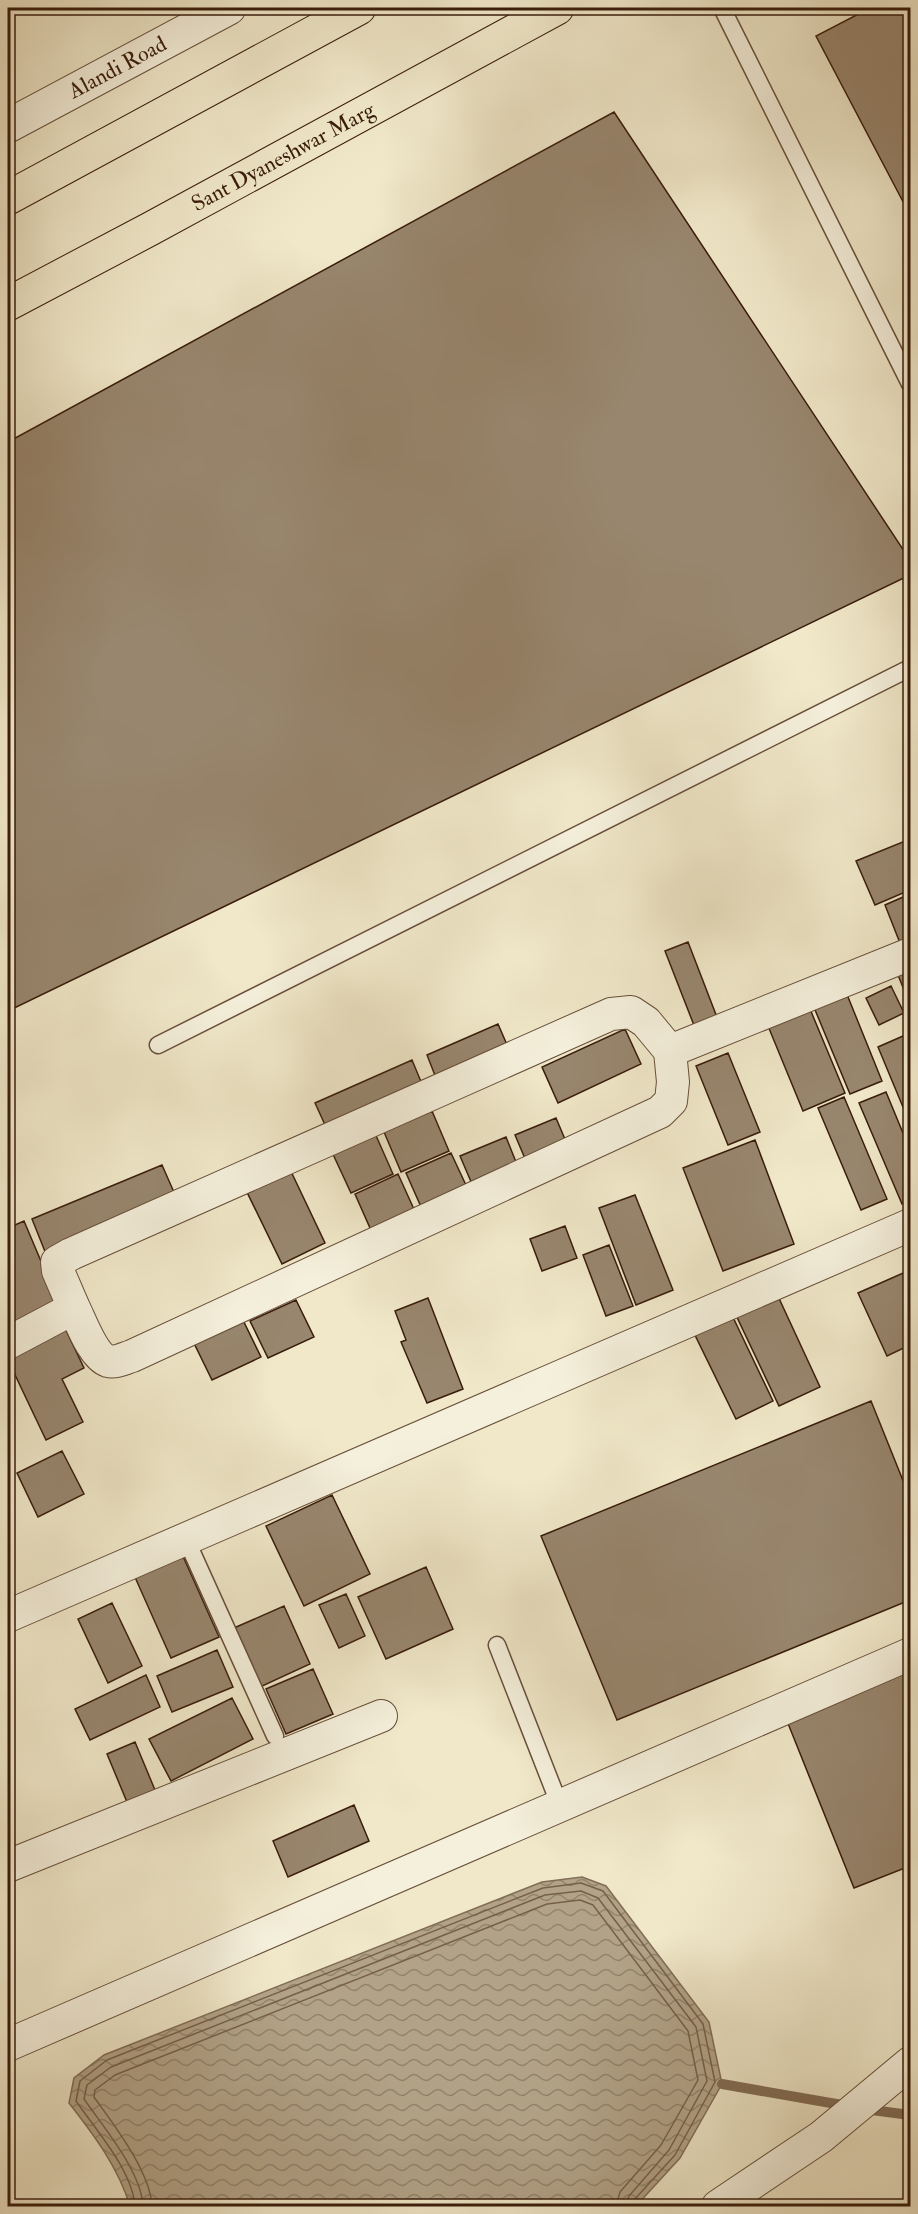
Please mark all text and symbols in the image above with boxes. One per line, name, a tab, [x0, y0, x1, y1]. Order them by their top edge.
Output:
street label: Alandi Road	[63, 30, 171, 106]
street label: Sant Dyaneshwar Marg	[186, 95, 381, 218]

